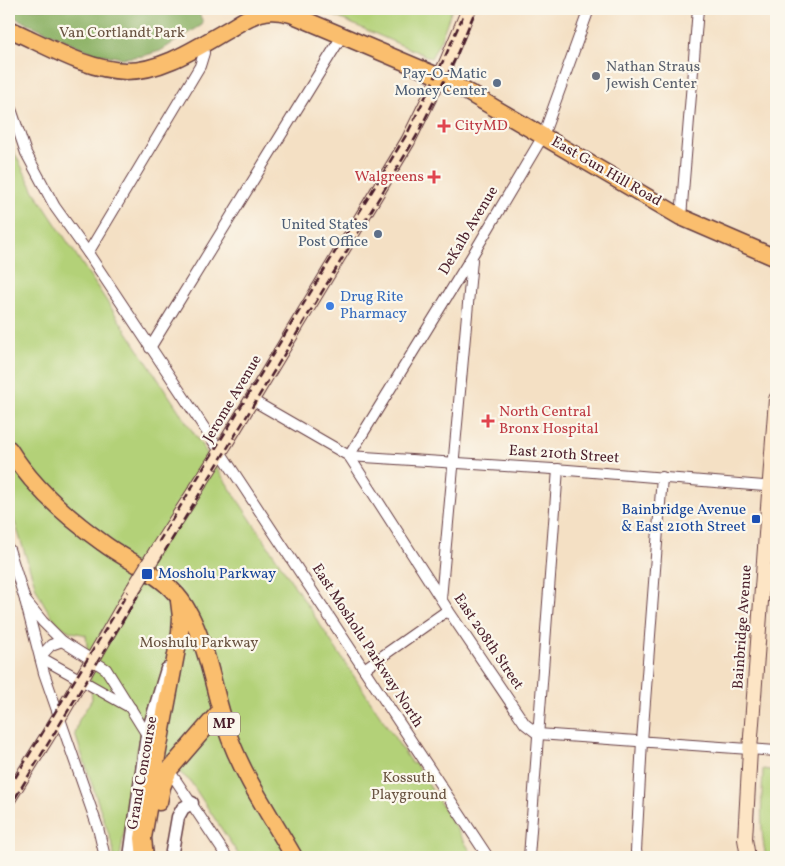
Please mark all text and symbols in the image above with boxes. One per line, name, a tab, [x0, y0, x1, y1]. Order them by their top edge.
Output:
park label: Van Cortlandt Park	[59, 23, 185, 44]
place label: Nathan Straus Jewish Center	[606, 57, 700, 95]
place label: Pay-O-Matic Money Center	[394, 64, 487, 102]
marker: Nathan Straus Jewish Center	[590, 70, 602, 82]
marker: Pay-O-Matic Money Center	[491, 77, 503, 89]
place label: CityMD	[455, 116, 508, 137]
marker: CityMD	[437, 119, 451, 133]
street label: East Gun Hill Road	[547, 132, 665, 212]
place label: Walgreens	[355, 167, 424, 188]
marker: Walgreens	[428, 171, 440, 183]
street label: DeKalb Avenue	[434, 183, 504, 279]
place label: United States Post Office	[281, 215, 368, 253]
marker: United States Post Office	[372, 228, 384, 240]
place label: Drug Rite Pharmacy	[340, 287, 407, 325]
marker: Drug Rite Pharmacy	[324, 300, 336, 312]
street label: Jerome Avenue	[199, 351, 267, 447]
place label: North Central Bronx Hospital	[499, 402, 598, 440]
marker: North Central Bronx Hospital	[481, 414, 495, 428]
street label: East 210th Street	[508, 441, 620, 469]
place label: Bainbridge Avenue & East 210th Street	[621, 500, 746, 538]
marker: Bainbridge Avenue & East 210th Street	[750, 513, 762, 525]
street label: East Mosholu Parkway North	[306, 560, 428, 732]
place label: Mosholu Parkway	[158, 564, 276, 585]
street label: Bainbridge Avenue	[728, 564, 758, 690]
marker: Mosholu Parkway	[140, 567, 154, 581]
street label: East 208th Street	[448, 590, 528, 694]
park label: Moshulu Parkway	[140, 633, 258, 654]
road number: MP	[208, 712, 240, 736]
street label: Grand Concourse	[123, 715, 163, 831]
park label: Kossuth Playground	[371, 768, 447, 806]

